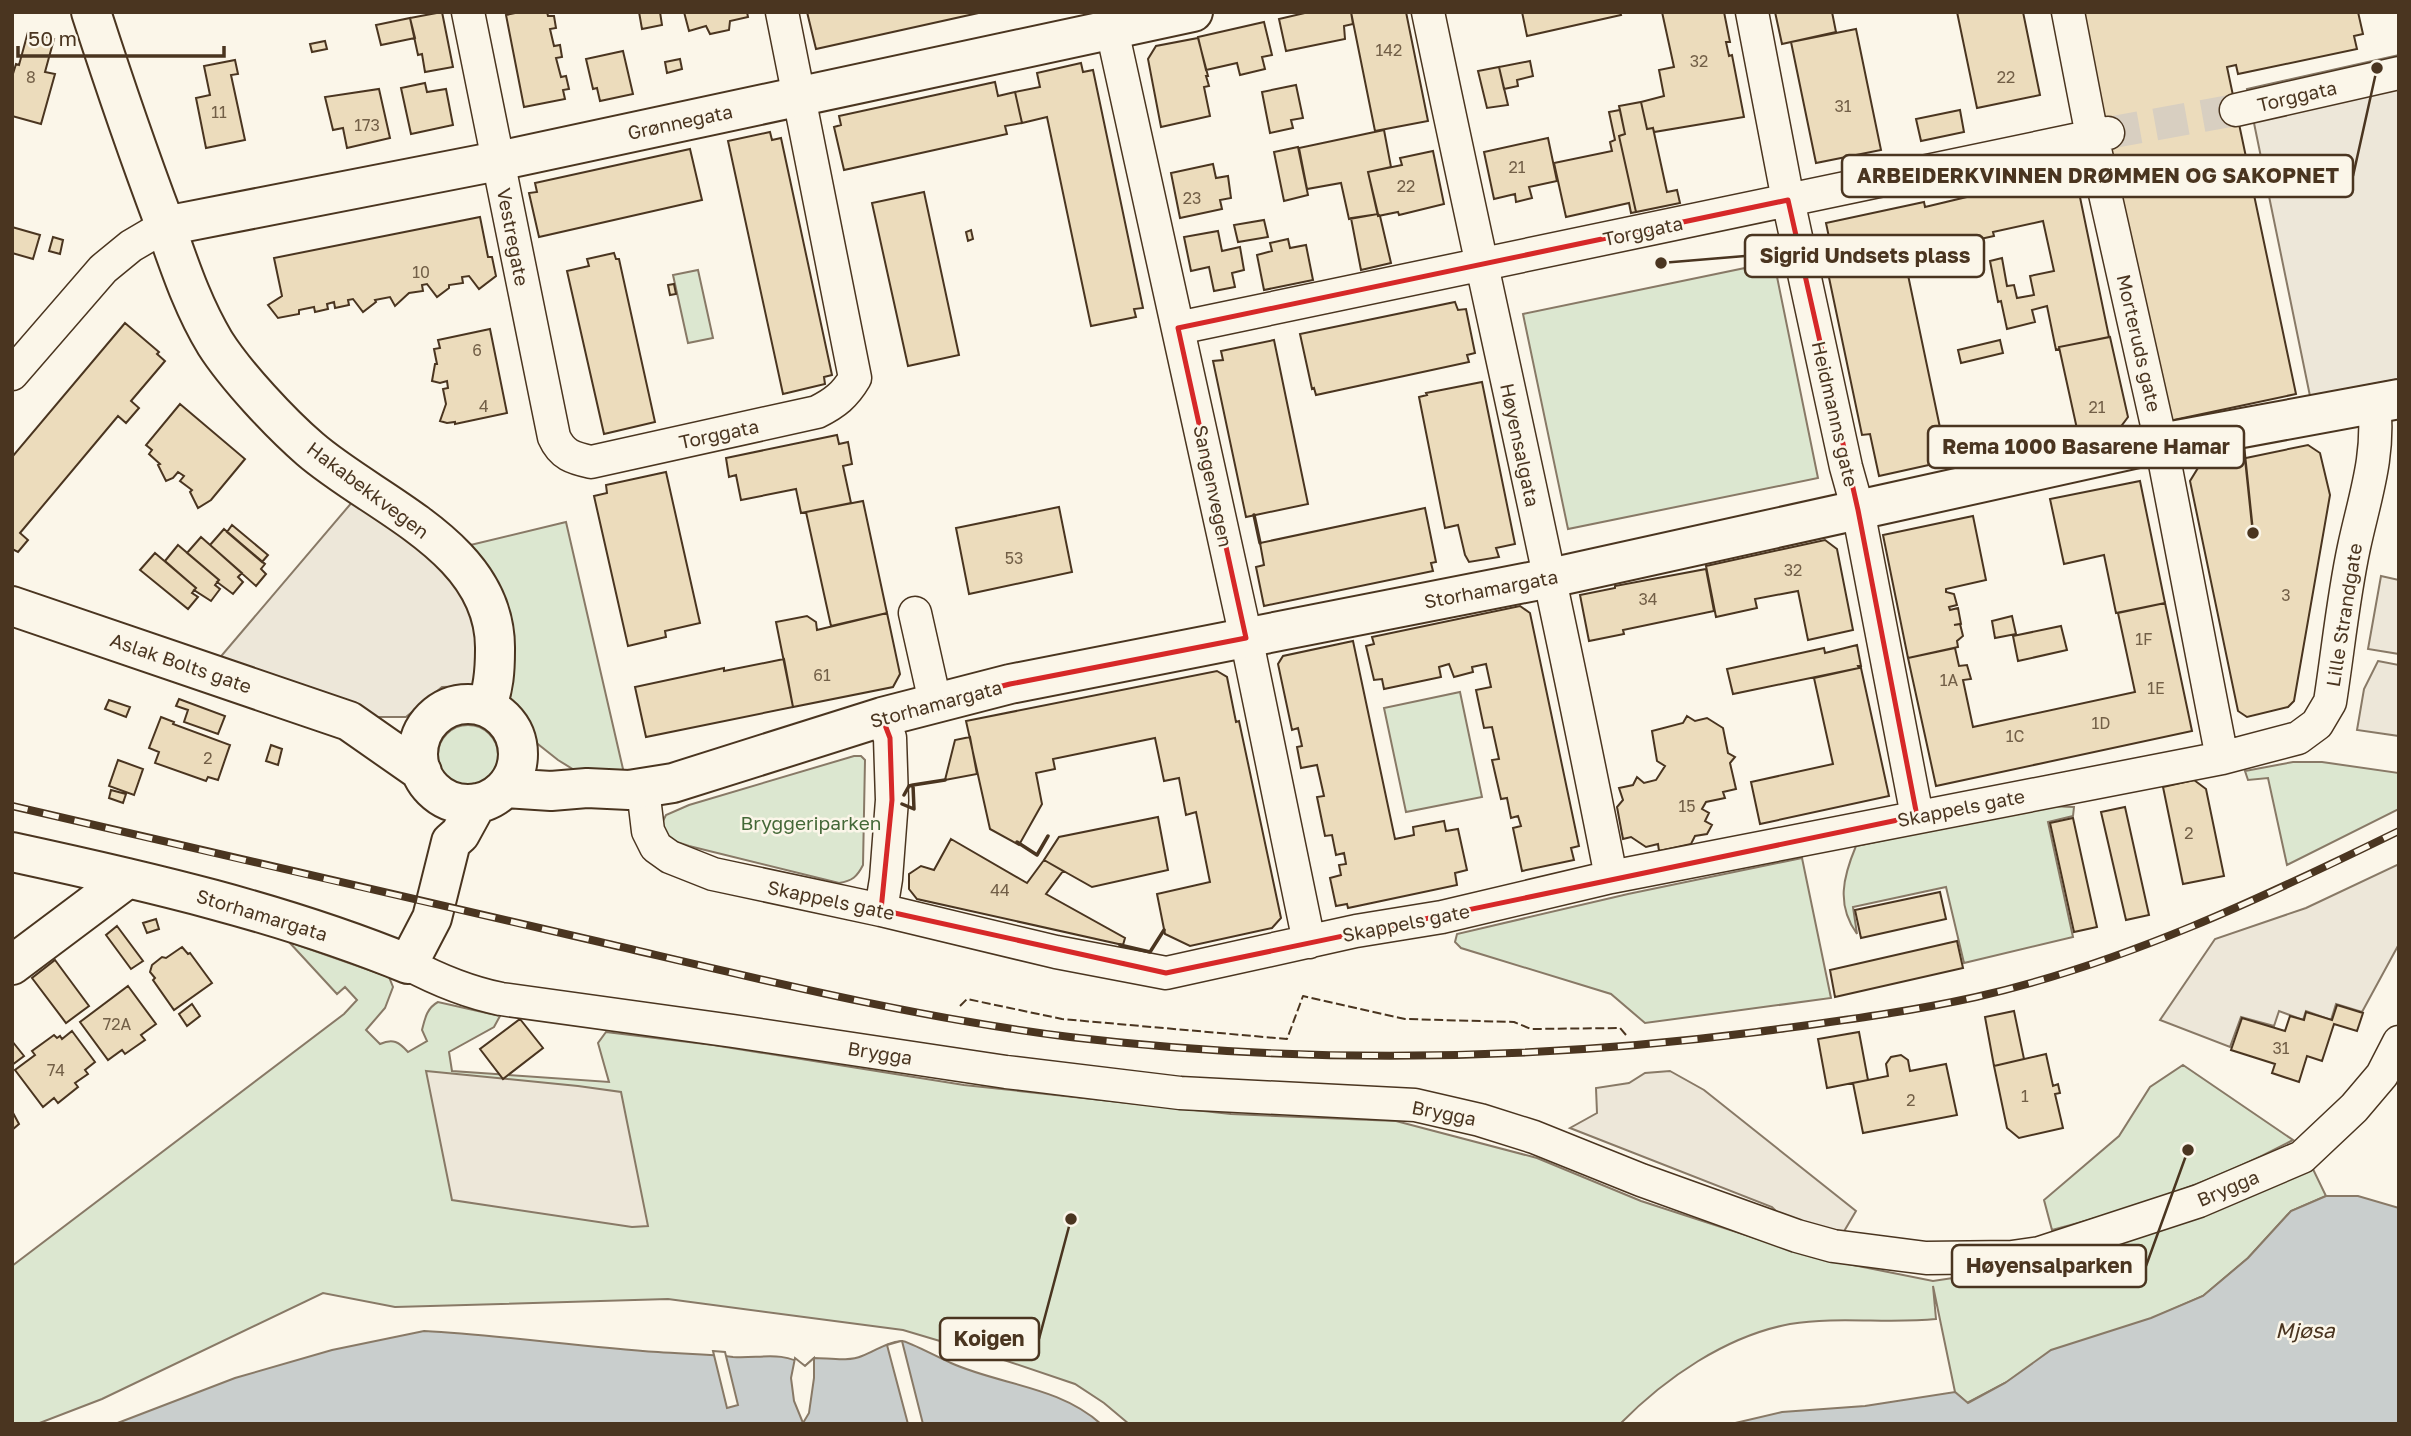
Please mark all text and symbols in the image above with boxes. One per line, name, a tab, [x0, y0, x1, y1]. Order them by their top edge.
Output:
scale bar	[18, 14, 224, 58]
text: 50 m	[28, 25, 77, 51]
house number: 142	[1376, 40, 1402, 60]
house number: 32	[1690, 51, 1708, 71]
house number: 8	[26, 67, 36, 87]
house number: 22	[1997, 67, 2015, 87]
street label: Torggata	[2255, 75, 2339, 116]
house number: 31	[1834, 96, 1852, 116]
street label: Grønnegata	[625, 99, 735, 144]
house number: 11	[211, 102, 227, 122]
house number: 173	[354, 115, 380, 135]
callout: ARBEIDERKVINNEN DRØMMEN OG SAKOPNET	[1842, 155, 2353, 197]
house number: 21	[1508, 157, 1526, 177]
text: ARBEIDERKVINNEN DRØMMEN OG SAKOPNET	[1857, 162, 2339, 188]
house number: 22	[1397, 176, 1415, 196]
street label: Vestregate	[493, 186, 534, 288]
house number: 23	[1183, 188, 1201, 208]
street label: Torggata	[1601, 211, 1685, 250]
callout: Sigrid Undsets plass	[1745, 235, 1984, 277]
text: Sigrid Undsets plass	[1760, 242, 1971, 268]
house number: 10	[412, 262, 430, 282]
street label: Morteruds gate	[2112, 272, 2166, 414]
street label: Heidmanns gate	[1808, 339, 1863, 489]
house number: 6	[472, 340, 482, 360]
street label: Høyensalgata	[1496, 381, 1545, 509]
house number: 4	[479, 396, 489, 416]
house number: 21	[2088, 397, 2106, 417]
street label: Torggata	[677, 414, 761, 453]
street label: Sangenvegen	[1189, 423, 1238, 549]
callout: Rema 1000 Basarene Hamar	[1928, 426, 2244, 468]
text: Rema 1000 Basarene Hamar	[1942, 433, 2230, 459]
street label: Hakabekkvegen	[303, 436, 434, 543]
street label: Lille Strandgate	[2321, 541, 2366, 688]
house number: 53	[1005, 548, 1023, 568]
house number: 32	[1784, 560, 1802, 580]
street label: Storhamargata	[1422, 564, 1560, 613]
house number: 3	[2281, 585, 2291, 605]
house number: 34	[1638, 589, 1658, 609]
street label: Aslak Bolts gate	[107, 628, 255, 698]
house number: 1F	[2135, 629, 2153, 649]
house number: 61	[813, 665, 831, 685]
house number: 1A	[1940, 670, 1959, 690]
street label: Storhamargata	[867, 675, 1005, 732]
house number: 1E	[2147, 678, 2165, 698]
house number: 1D	[2092, 713, 2110, 733]
house number: 1C	[2006, 726, 2024, 746]
house number: 2	[203, 748, 213, 768]
street label: Skappels gate	[1895, 784, 2027, 831]
house number: 15	[1678, 796, 1696, 816]
park label: Bryggeriparken	[741, 811, 881, 834]
house number: 2	[2184, 823, 2194, 843]
street label: Skappels gate	[765, 875, 897, 924]
house number: 44	[990, 880, 1010, 900]
street label: Storhamargata	[194, 884, 331, 945]
street label: Skappels gate	[1340, 899, 1472, 946]
house number: 72A	[103, 1014, 132, 1034]
street label: Brygga	[846, 1036, 914, 1069]
house number: 31	[2272, 1038, 2290, 1058]
house number: 74	[47, 1060, 65, 1080]
house number: 1	[2021, 1086, 2029, 1106]
house number: 2	[1906, 1090, 1916, 1110]
street label: Brygga	[1410, 1095, 1478, 1130]
street label: Brygga	[2193, 1164, 2262, 1211]
callout: Høyensalparken	[1952, 1245, 2146, 1287]
text: Høyensalparken	[1966, 1252, 2132, 1278]
water label: Mjøsa	[2275, 1317, 2336, 1343]
callout: Koigen	[940, 1318, 1039, 1360]
text: Koigen	[953, 1325, 1025, 1351]

